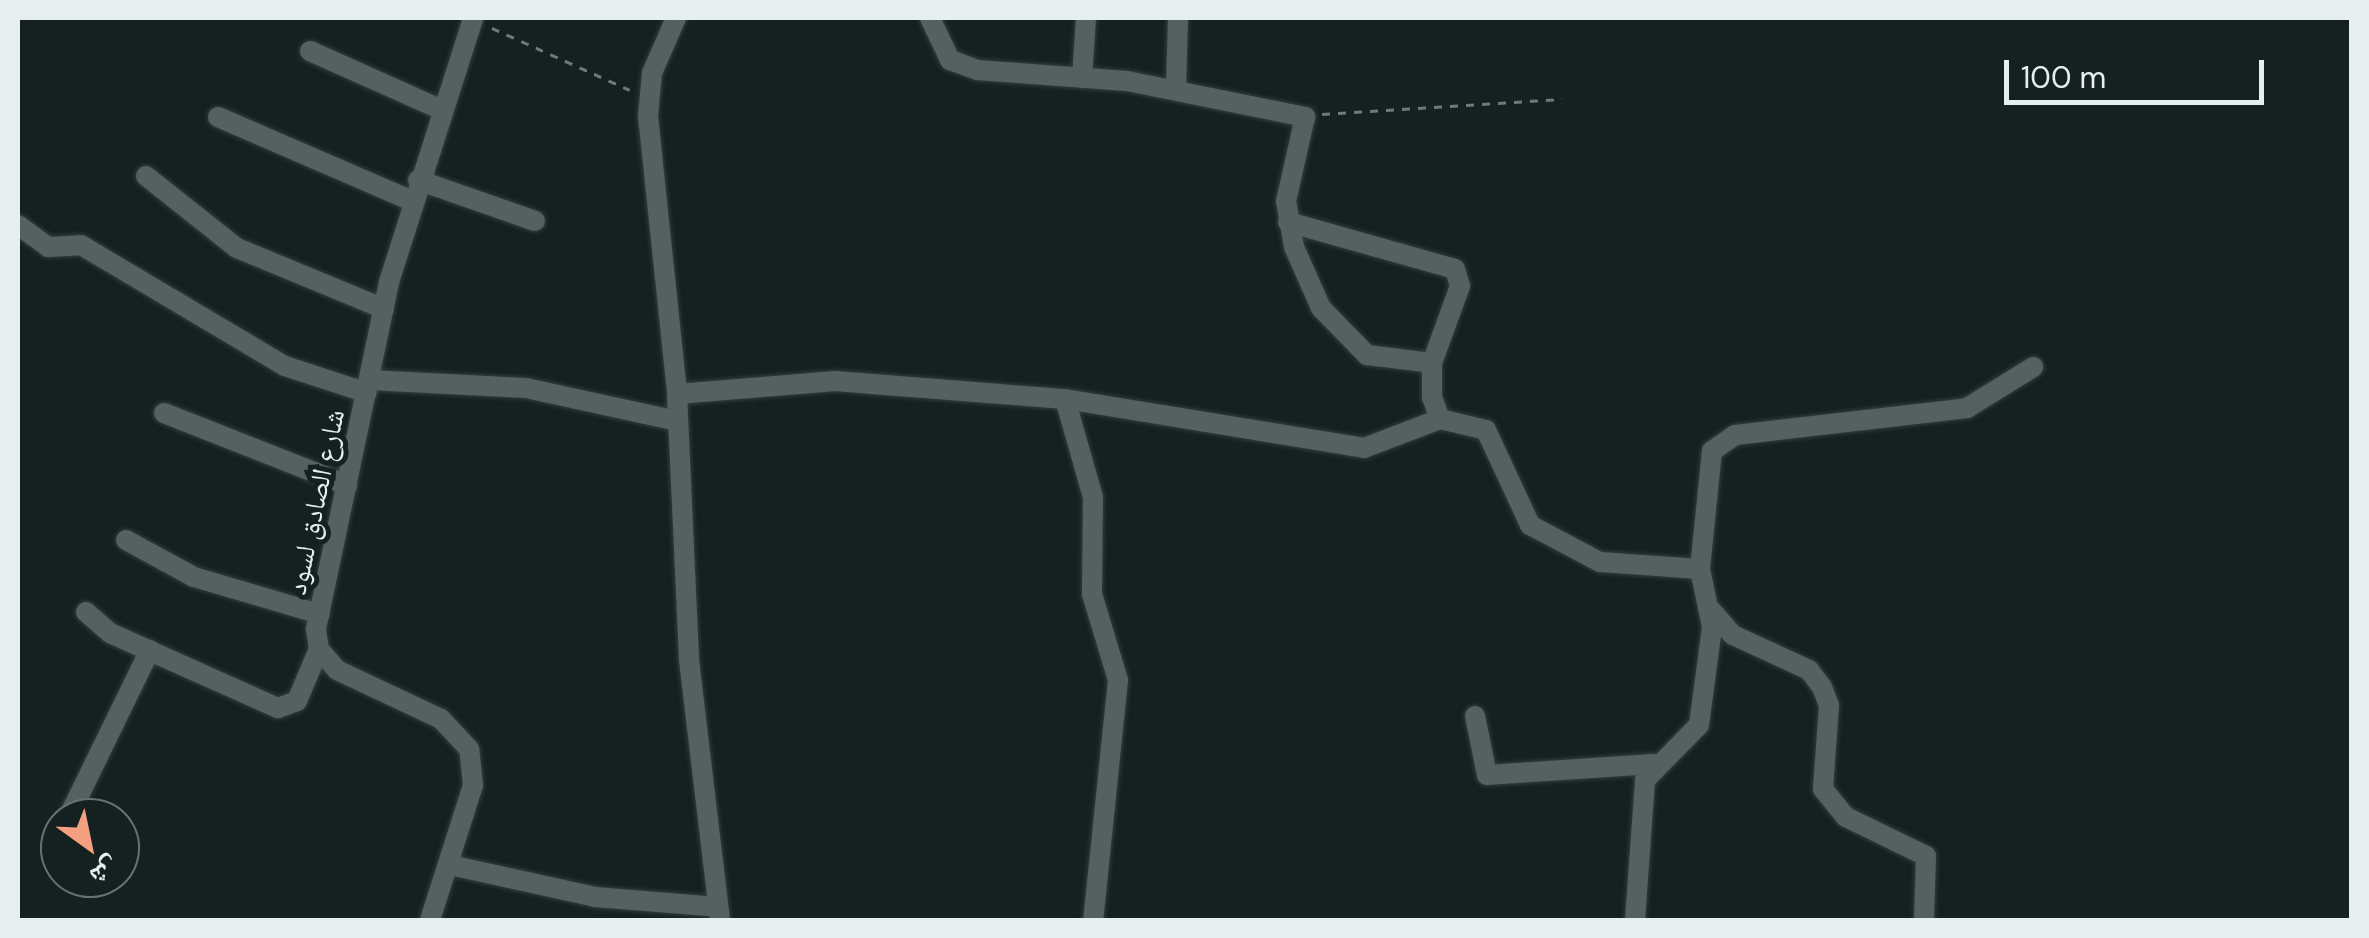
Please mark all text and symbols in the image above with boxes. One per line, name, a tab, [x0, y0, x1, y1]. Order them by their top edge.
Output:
scale bar	[2009, 40, 2269, 102]
text: 100 m	[2021, 58, 2106, 97]
street label: شارع الصادق لسود	[280, 406, 352, 598]
north arrow	[40, 798, 140, 898]
text: ش	[83, 848, 128, 896]

